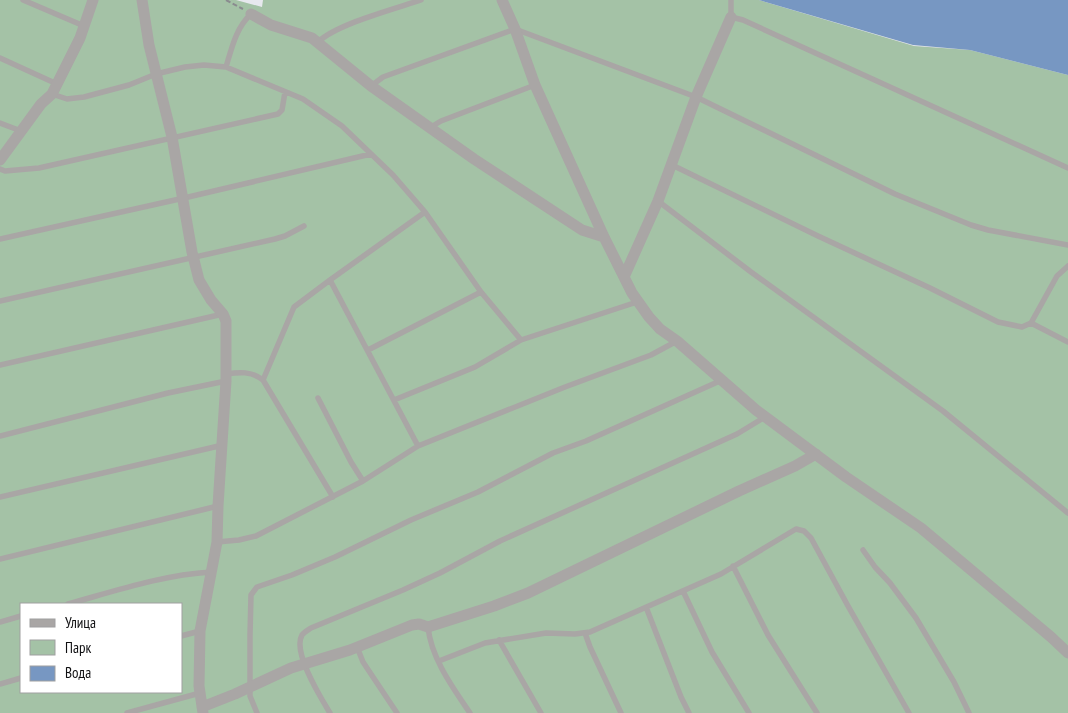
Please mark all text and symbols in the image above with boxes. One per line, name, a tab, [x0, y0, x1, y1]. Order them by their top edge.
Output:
legend	[20, 603, 182, 693]
text: Улица	[65, 613, 96, 632]
text: Парк	[65, 638, 91, 657]
text: Вода	[65, 663, 91, 682]

